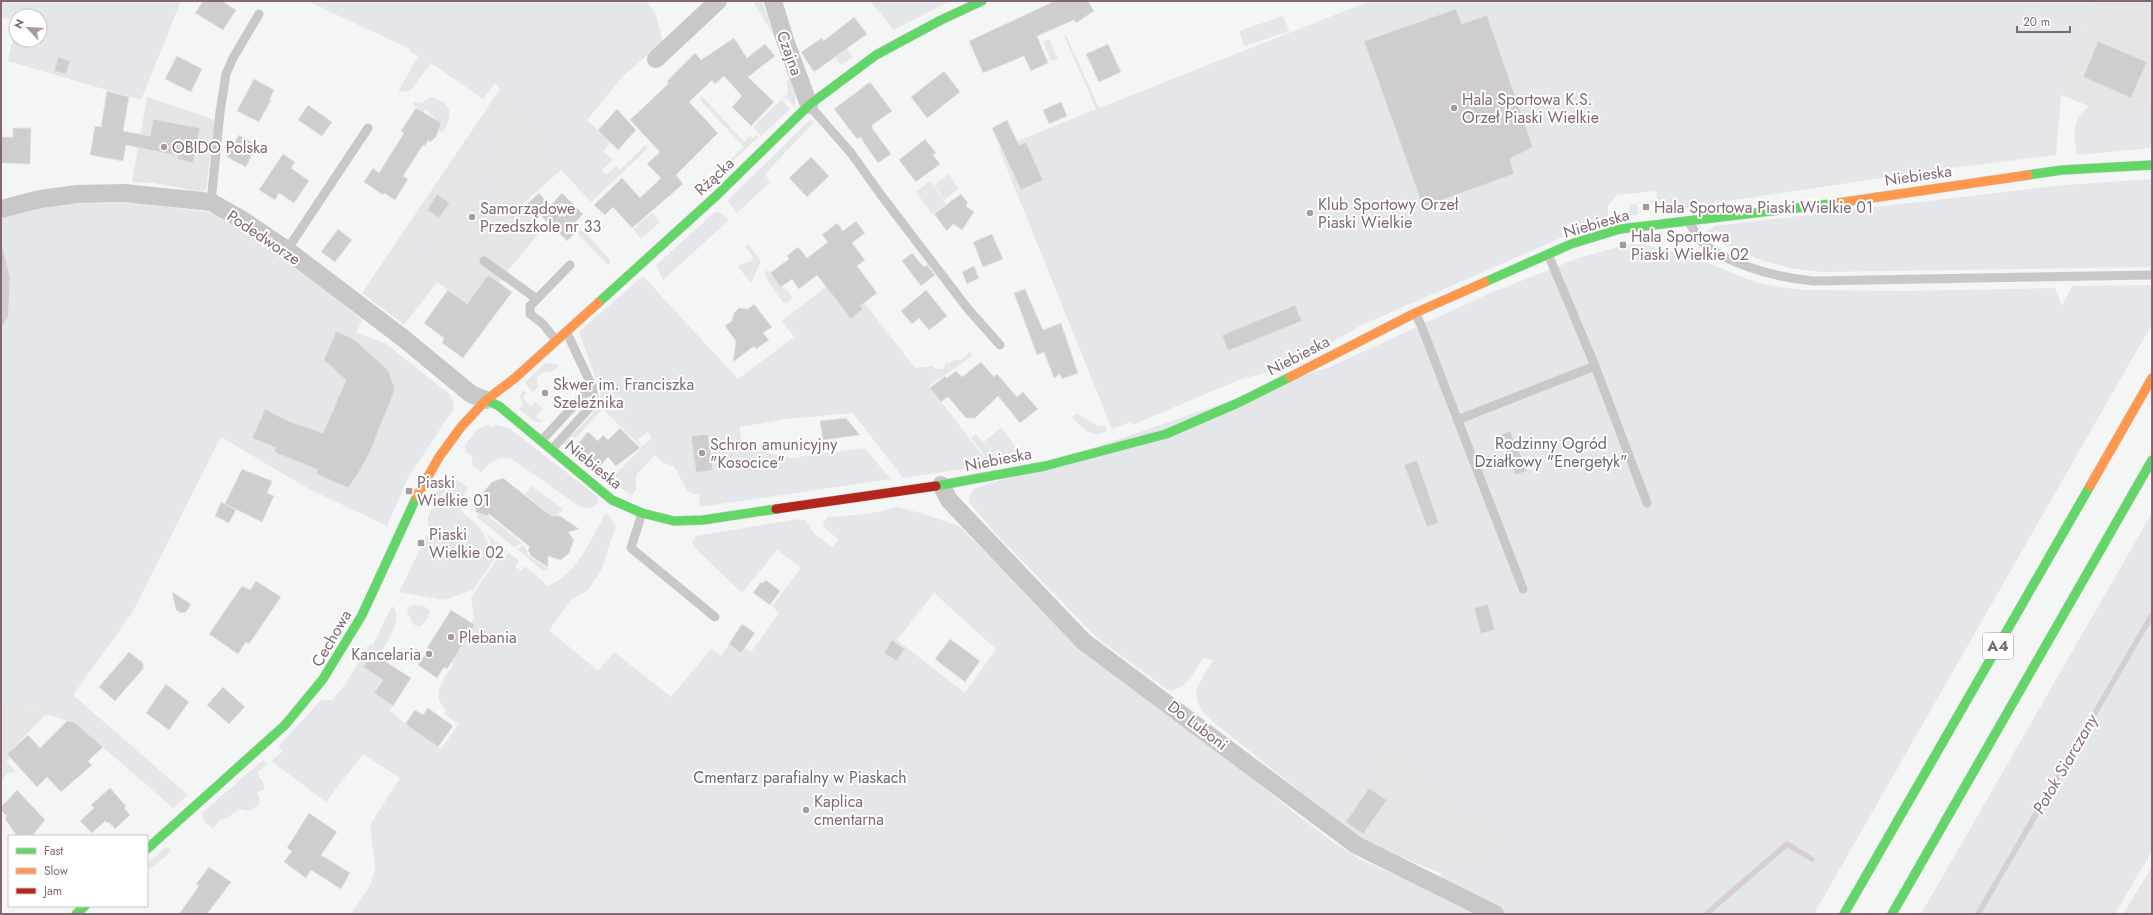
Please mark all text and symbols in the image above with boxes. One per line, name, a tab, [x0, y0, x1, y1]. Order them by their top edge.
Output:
north arrow	[8, 8, 48, 48]
scale bar	[2017, 8, 2070, 34]
text: 20 m	[2023, 13, 2050, 31]
text: N	[10, 16, 28, 31]
street label: Czajna	[771, 28, 808, 79]
place label: Hala Sportowa K.S. Orzeł Piaski Wielkie	[1462, 88, 1599, 129]
marker: Hala Sportowa K.S. Orzeł Piaski Wielkie	[1449, 103, 1459, 113]
place label: OBIDO Polska	[172, 136, 268, 159]
marker: OBIDO Polska	[159, 142, 169, 152]
street label: Rżącka	[690, 152, 739, 201]
street label: Niebieska	[1883, 159, 1953, 192]
place label: Klub Sportowy Orzeł Piaski Wielkie	[1318, 193, 1460, 234]
place label: Hala Sportowa Piaski Wielkie 01	[1654, 196, 1873, 219]
place label: Samorządowe Przedszkole nr 33	[480, 197, 601, 238]
marker: Hala Sportowa Piaski Wielkie 01	[1641, 202, 1651, 212]
street label: Niebieska	[1561, 203, 1632, 244]
street label: Podedworze	[222, 204, 305, 270]
marker: Klub Sportowy Orzeł Piaski Wielkie	[1305, 208, 1315, 218]
marker: Samorządowe Przedszkole nr 33	[467, 212, 477, 222]
place label: Hala Sportowa Piaski Wielkie 02	[1631, 225, 1749, 266]
marker: Hala Sportowa Piaski Wielkie 02	[1618, 240, 1628, 250]
street label: Niebieska	[1263, 330, 1334, 381]
place label: Skwer im. Franciszka Szeleźnika	[553, 373, 694, 414]
marker: Skwer im. Franciszka Szeleźnika	[540, 388, 550, 398]
park label: Rodzinny Ogród Działkowy "Energetyk"	[1474, 432, 1628, 473]
place label: Schron amunicyjny "Kosocice"	[710, 433, 838, 474]
street label: Niebieska	[560, 434, 627, 495]
street label: Niebieska	[963, 442, 1033, 477]
marker: Schron amunicyjny "Kosocice"	[697, 448, 707, 458]
place label: Piaski Wielkie 01	[417, 471, 490, 512]
marker: Piaski Wielkie 01	[404, 486, 414, 496]
place label: Piaski Wielkie 02	[429, 523, 504, 564]
marker: Piaski Wielkie 02	[416, 538, 426, 548]
street label: Cechowa	[306, 606, 357, 671]
place label: Plebania	[459, 626, 517, 649]
marker: Plebania	[446, 632, 456, 642]
road number: A4	[1983, 633, 2013, 659]
place label: Kancelaria	[351, 643, 421, 666]
marker: Kancelaria	[424, 649, 434, 659]
street label: Do Luboni	[1163, 695, 1233, 756]
water label: Potok Siarczany	[2027, 708, 2104, 818]
park label: Cmentarz parafialny w Piaskach	[693, 766, 907, 789]
place label: Kaplica cmentarna	[814, 790, 884, 831]
marker: Kaplica cmentarna	[801, 805, 811, 815]
legend	[8, 835, 148, 907]
text: Fast	[44, 842, 63, 860]
text: Slow	[44, 862, 69, 880]
text: Jam	[42, 882, 62, 900]

